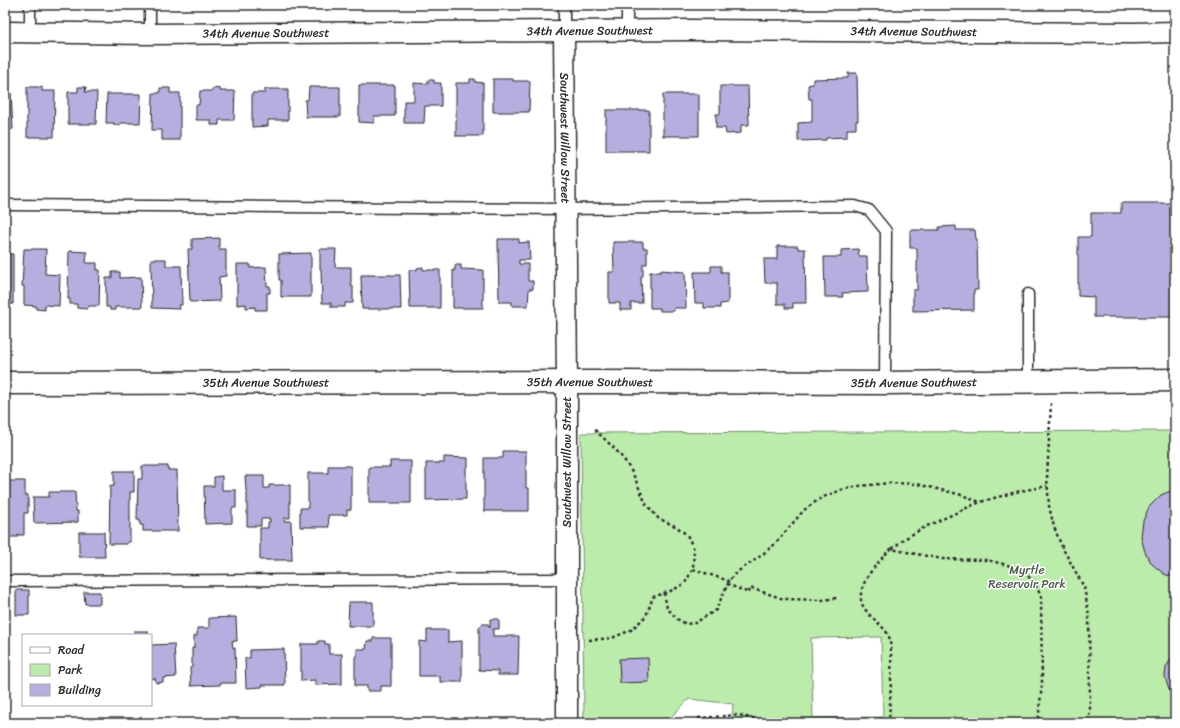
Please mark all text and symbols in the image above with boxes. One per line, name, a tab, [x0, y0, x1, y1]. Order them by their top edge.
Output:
street label: 34th Avenue Southwest	[527, 19, 653, 42]
street label: 34th Avenue Southwest	[851, 20, 977, 43]
street label: 34th Avenue Southwest	[203, 22, 329, 45]
street label: Southwest Willow Street	[553, 72, 576, 204]
street label: 35th Avenue Southwest	[203, 371, 329, 394]
street label: 35th Avenue Southwest	[527, 371, 653, 393]
street label: 35th Avenue Southwest	[851, 371, 977, 394]
street label: Southwest Willow Street	[556, 397, 578, 527]
park label: Myrtle Reservoir Park	[988, 559, 1066, 595]
legend	[22, 634, 152, 706]
text: Road	[58, 639, 85, 661]
text: Park	[58, 659, 83, 681]
text: Building	[58, 679, 101, 701]

